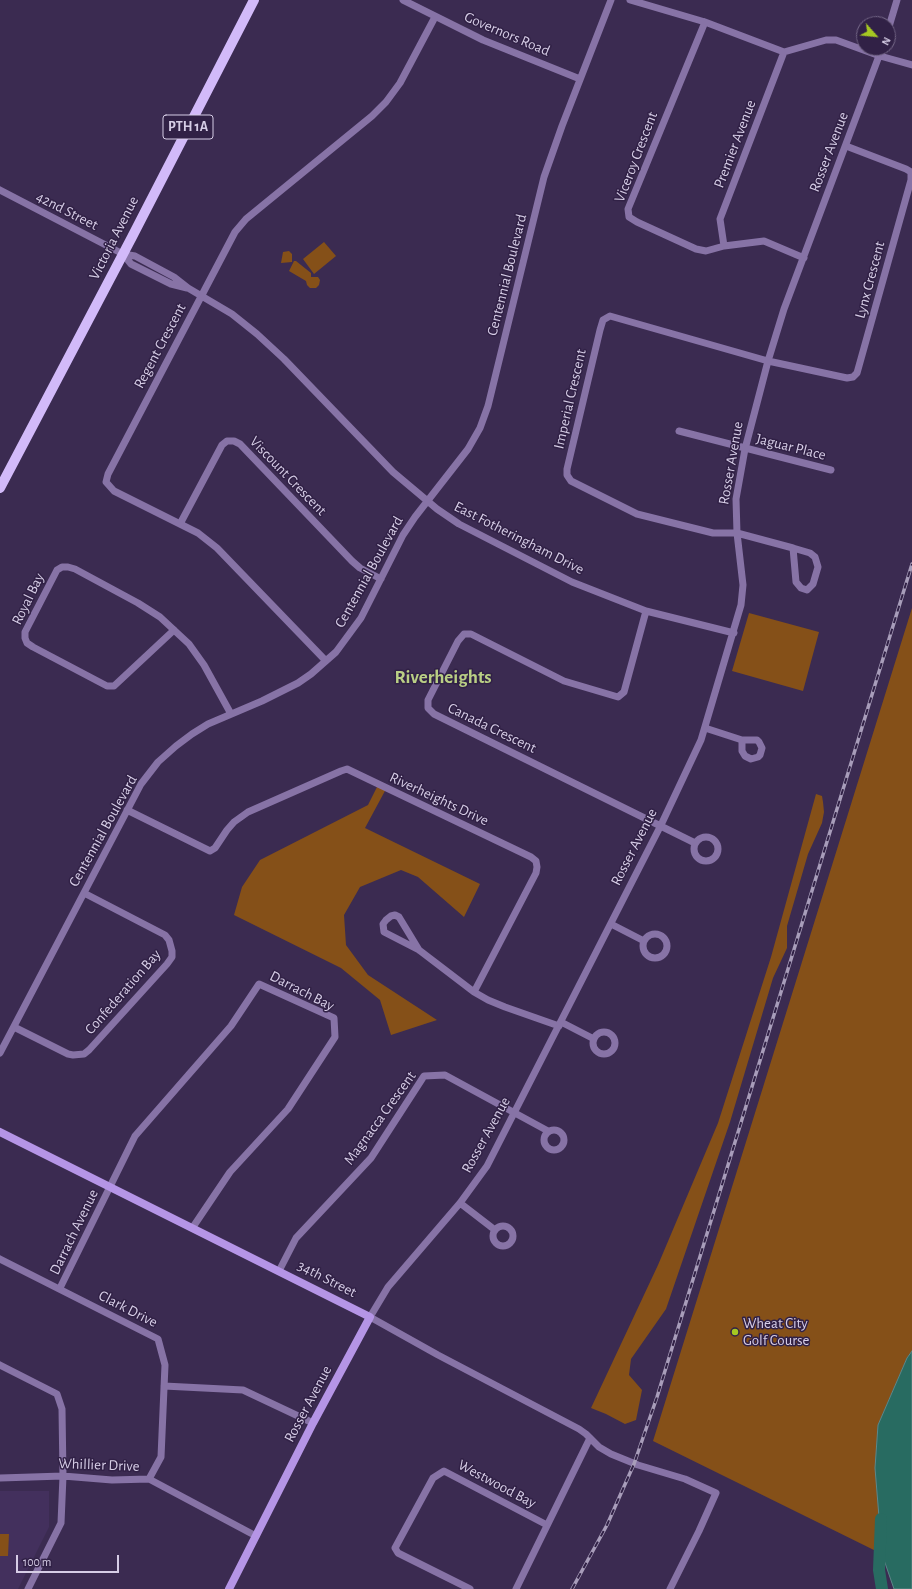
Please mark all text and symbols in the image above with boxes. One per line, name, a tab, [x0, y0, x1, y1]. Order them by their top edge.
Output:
street label: Governors Road	[461, 8, 553, 60]
north arrow	[856, 16, 896, 56]
text: N	[880, 35, 893, 47]
street label: Premier Avenue	[710, 97, 760, 191]
street label: Viceroy Crescent	[610, 109, 662, 205]
street label: Rosser Avenue	[806, 109, 852, 195]
road number: PTH 1A	[163, 115, 213, 139]
street label: 42nd Street	[33, 188, 101, 234]
street label: Victoria Avenue	[85, 193, 143, 283]
street label: Centennial Boulevard	[483, 212, 531, 338]
street label: Lynx Crescent	[851, 239, 889, 321]
street label: Regent Crescent	[130, 300, 190, 392]
street label: Imperial Crescent	[550, 347, 590, 451]
street label: Rosser Avenue	[715, 420, 747, 506]
street label: Jaguar Place	[754, 430, 828, 464]
street label: Viscount Crescent	[246, 433, 330, 519]
street label: East Fotheringham Drive	[451, 497, 587, 579]
street label: Centennial Boulevard	[331, 513, 407, 631]
street label: Royal Bay	[8, 570, 48, 628]
district label: Riverheights	[394, 666, 492, 688]
street label: Canada Crescent	[445, 699, 539, 757]
street label: Riverheights Drive	[387, 768, 491, 830]
street label: Centennial Boulevard	[65, 772, 141, 890]
street label: Rosser Avenue	[607, 805, 661, 889]
street label: Confederation Bay	[81, 946, 165, 1038]
street label: Darrach Bay	[267, 967, 337, 1015]
street label: Magnacca Crescent	[340, 1068, 420, 1168]
street label: Rosser Avenue	[458, 1094, 514, 1176]
street label: Darrach Avenue	[46, 1186, 102, 1278]
street label: 34th Street	[295, 1257, 359, 1301]
street label: Clark Drive	[96, 1287, 160, 1331]
place label: Wheat City Golf Course	[743, 1314, 809, 1349]
marker: Wheat City Golf Course	[730, 1327, 740, 1337]
street label: Rosser Avenue	[280, 1363, 336, 1445]
street label: Whillier Drive	[58, 1455, 140, 1475]
street label: Westwood Bay	[455, 1456, 539, 1512]
scale bar	[18, 1547, 121, 1573]
text: 100 m	[23, 1556, 51, 1568]

